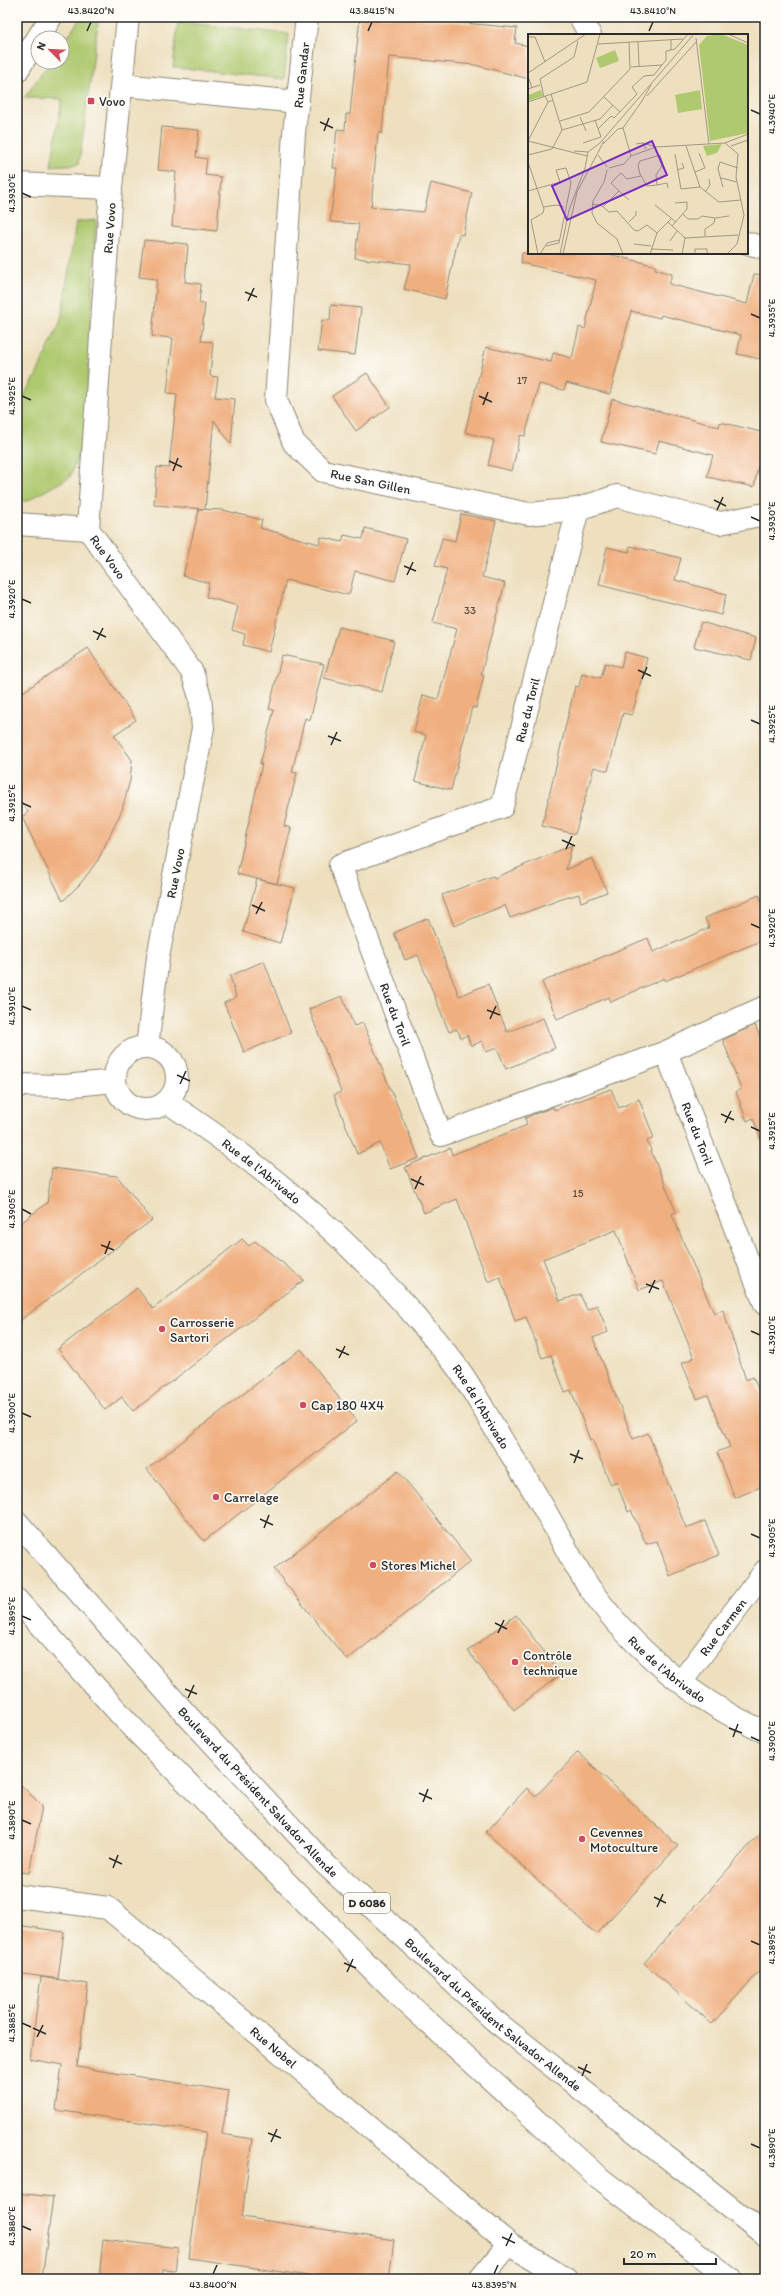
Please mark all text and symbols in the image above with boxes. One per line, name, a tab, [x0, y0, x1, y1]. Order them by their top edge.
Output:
text: 43.8420°N	[68, 4, 115, 17]
text: 43.8415°N	[350, 4, 395, 17]
text: 43.8410°N	[630, 4, 676, 17]
north arrow	[30, 30, 70, 70]
inset map	[528, 34, 748, 254]
text: N	[34, 40, 49, 52]
street label: Rue Gandar	[291, 41, 312, 109]
place label: Vovo	[99, 94, 126, 109]
text: 4.3940°E	[765, 94, 778, 134]
marker: Vovo	[86, 96, 96, 106]
text: 4.3930°E	[5, 173, 18, 213]
street label: Rue Vovo	[100, 202, 119, 254]
text: 4.3935°E	[765, 298, 778, 337]
house number: 17	[517, 374, 528, 387]
text: 4.3925°E	[5, 376, 18, 415]
street label: Rue San Gillen	[329, 466, 413, 497]
text: 4.3930°E	[765, 501, 778, 541]
street label: Rue Vovo	[87, 532, 129, 582]
text: 4.3920°E	[5, 579, 18, 619]
house number: 33	[464, 604, 476, 617]
street label: Rue du Toril	[512, 676, 543, 744]
text: 4.3925°E	[765, 704, 778, 743]
text: 4.3915°E	[5, 784, 18, 822]
street label: Rue Vovo	[163, 846, 188, 900]
text: 4.3920°E	[765, 908, 778, 948]
street label: Rue du Toril	[377, 981, 414, 1048]
text: 4.3910°E	[5, 986, 18, 1025]
street label: Rue du Toril	[678, 1100, 717, 1167]
text: 4.3915°E	[765, 1112, 778, 1150]
street label: Rue de l'Abrivado	[219, 1135, 304, 1207]
house number: 15	[573, 1187, 584, 1200]
text: 4.3905°E	[5, 1189, 18, 1229]
place label: Carrosserie Sartori	[170, 1315, 234, 1345]
text: 4.3910°E	[765, 1315, 778, 1354]
marker: Carrosserie Sartori	[157, 1324, 167, 1334]
street label: Rue de l'Abrivado	[449, 1361, 513, 1452]
text: 4.3900°E	[5, 1393, 18, 1433]
place label: Cap 180 4X4	[311, 1398, 384, 1413]
marker: Cap 180 4X4	[298, 1400, 308, 1410]
place label: Carrelage	[224, 1490, 279, 1505]
marker: Carrelage	[211, 1492, 221, 1502]
text: 4.3905°E	[765, 1518, 778, 1558]
place label: Stores Michel	[381, 1558, 456, 1573]
marker: Stores Michel	[368, 1560, 378, 1570]
street label: Rue Carmen	[696, 1595, 750, 1659]
text: 4.3895°E	[5, 1596, 18, 1635]
street label: Rue de l'Abrivado	[625, 1633, 709, 1706]
place label: Contrôle technique	[523, 1648, 578, 1678]
marker: Contrôle technique	[510, 1657, 520, 1667]
street label: Boulevard du Président Salvador Allende	[175, 1704, 341, 1880]
text: 4.3900°E	[765, 1721, 778, 1761]
text: 4.3890°E	[5, 1800, 18, 1840]
place label: Cevennes Motoculture	[590, 1825, 658, 1855]
marker: Cevennes Motoculture	[577, 1834, 587, 1844]
road number: D 6086	[344, 1893, 390, 1913]
text: 4.3895°E	[765, 1925, 778, 1964]
street label: Boulevard du Président Salvador Allende	[402, 1935, 584, 2094]
text: 4.3885°E	[5, 2003, 18, 2042]
street label: Rue Nobel	[247, 2023, 300, 2071]
text: 4.3890°E	[765, 2128, 778, 2168]
text: 4.3880°E	[5, 2206, 18, 2246]
scale bar	[624, 2240, 716, 2266]
text: 20 m	[630, 2247, 657, 2261]
text: 43.8400°N	[189, 2278, 237, 2291]
text: 43.8395°N	[471, 2278, 517, 2291]

